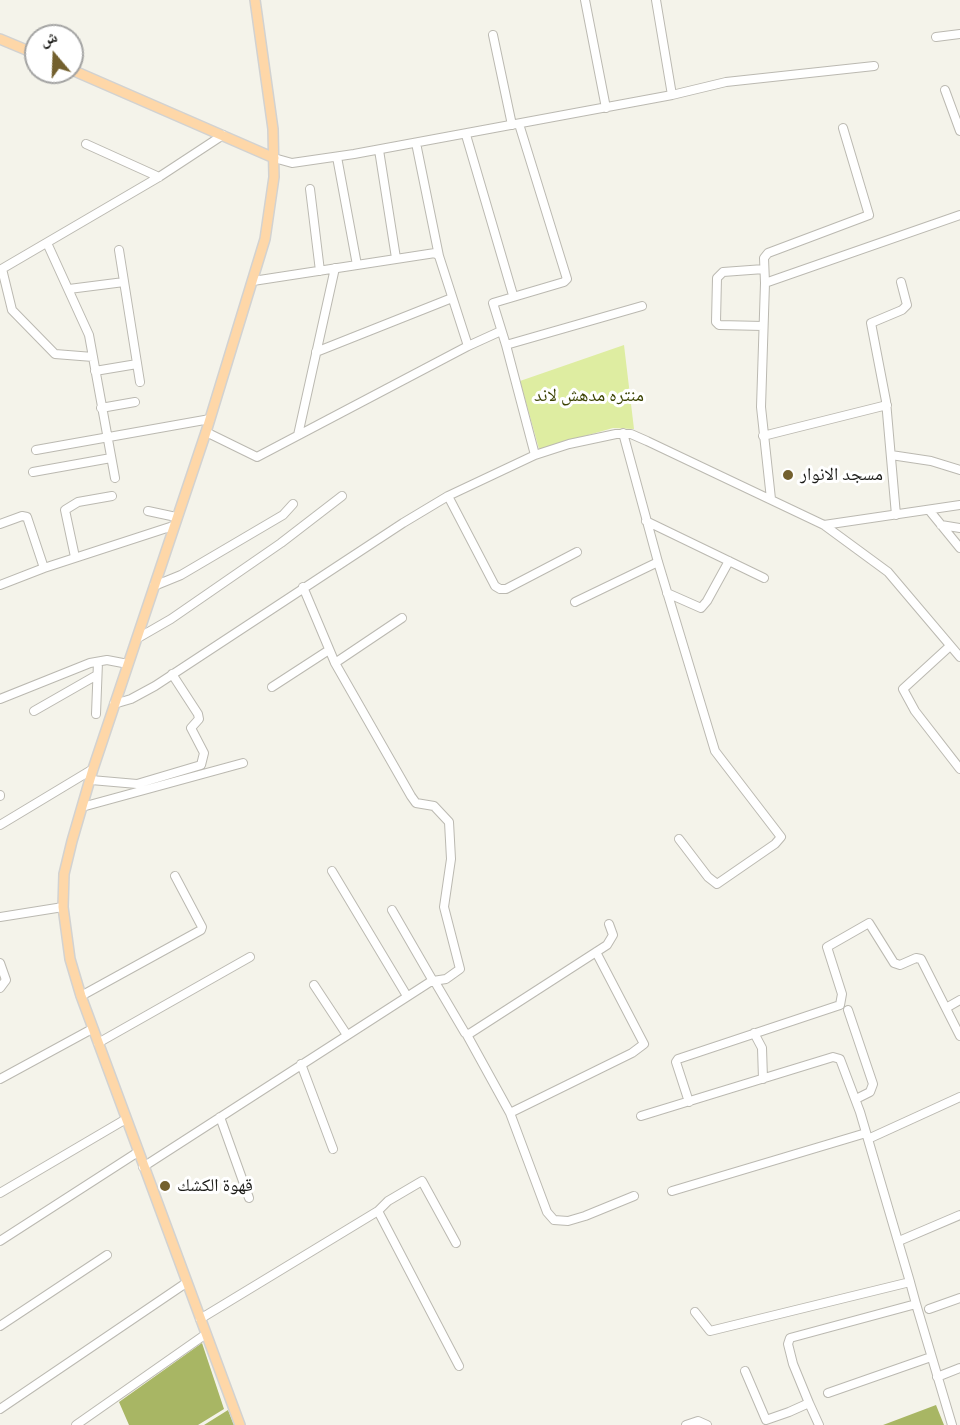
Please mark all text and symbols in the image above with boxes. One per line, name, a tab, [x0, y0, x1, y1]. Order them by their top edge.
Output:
north arrow	[24, 24, 84, 84]
text: ش	[37, 27, 60, 50]
park label: منتره مدهش لاند	[534, 385, 644, 407]
place label: مسجد الانوار	[800, 464, 883, 486]
marker: مسجد الانوار	[781, 468, 795, 482]
place label: قهوة الكشك	[177, 1175, 253, 1197]
marker: قهوة الكشك	[158, 1179, 172, 1193]

